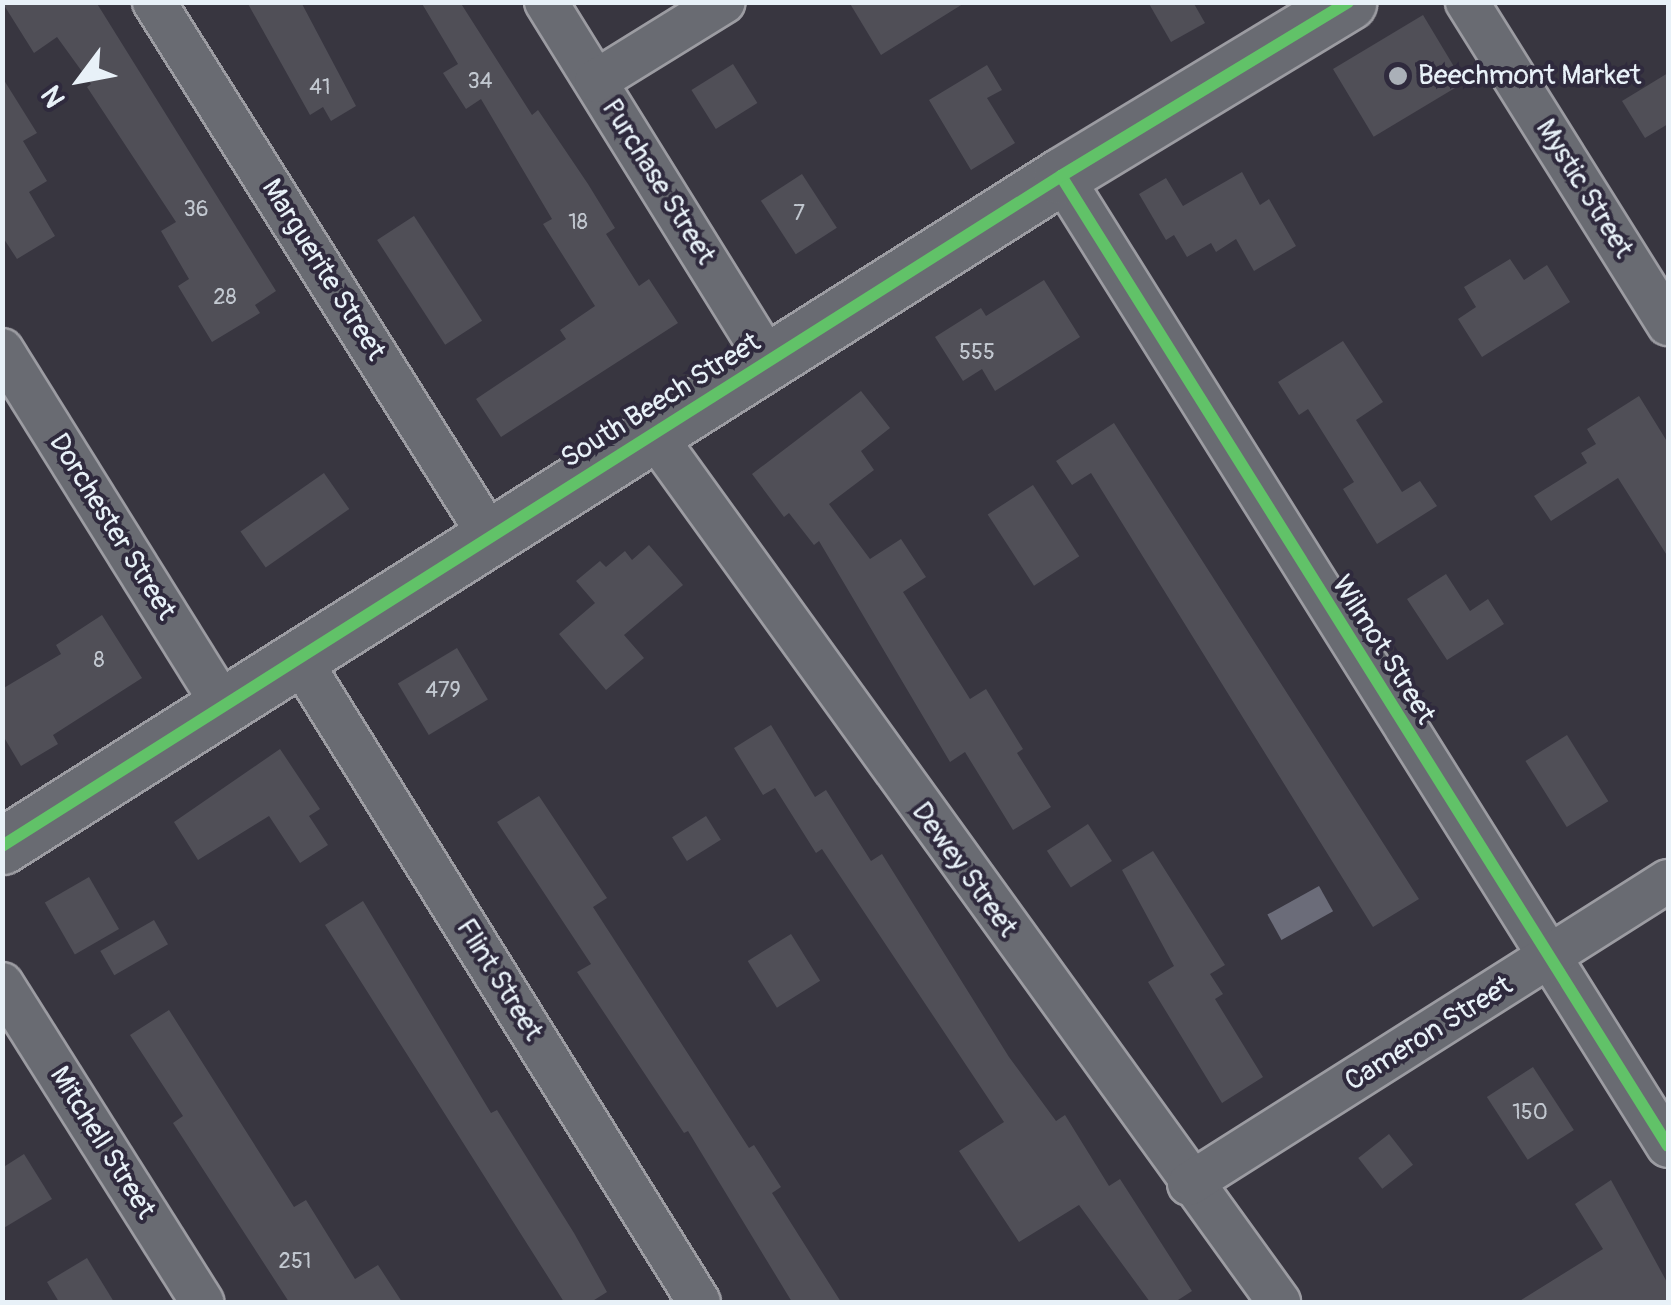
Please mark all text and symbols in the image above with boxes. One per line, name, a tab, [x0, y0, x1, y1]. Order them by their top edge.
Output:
north arrow	[30, 30, 130, 130]
place label: Beechmont Market	[1418, 59, 1641, 93]
marker: Beechmont Market	[1387, 65, 1409, 87]
house number: 34	[467, 69, 493, 95]
house number: 41	[309, 75, 331, 101]
text: N	[34, 79, 74, 113]
street label: Purchase Street	[594, 93, 722, 271]
street label: Mystic Street	[1528, 113, 1640, 265]
street label: Marguerite Street	[254, 173, 392, 367]
house number: 36	[183, 197, 209, 223]
house number: 7	[793, 201, 805, 227]
house number: 18	[568, 210, 588, 236]
house number: 28	[213, 285, 237, 311]
street label: South Beech Street	[555, 326, 767, 476]
house number: 555	[959, 340, 995, 366]
street label: Dorchester Street	[41, 428, 183, 626]
street label: Wilmot Street	[1324, 570, 1442, 730]
house number: 8	[93, 648, 105, 674]
house number: 479	[425, 678, 461, 704]
street label: Dewey Street	[904, 796, 1024, 944]
street label: Flint Street	[448, 913, 550, 1047]
street label: Cameron Street	[1339, 969, 1519, 1099]
street label: Mitchell Street	[42, 1061, 162, 1225]
house number: 150	[1512, 1100, 1548, 1126]
house number: 251	[279, 1249, 311, 1275]

